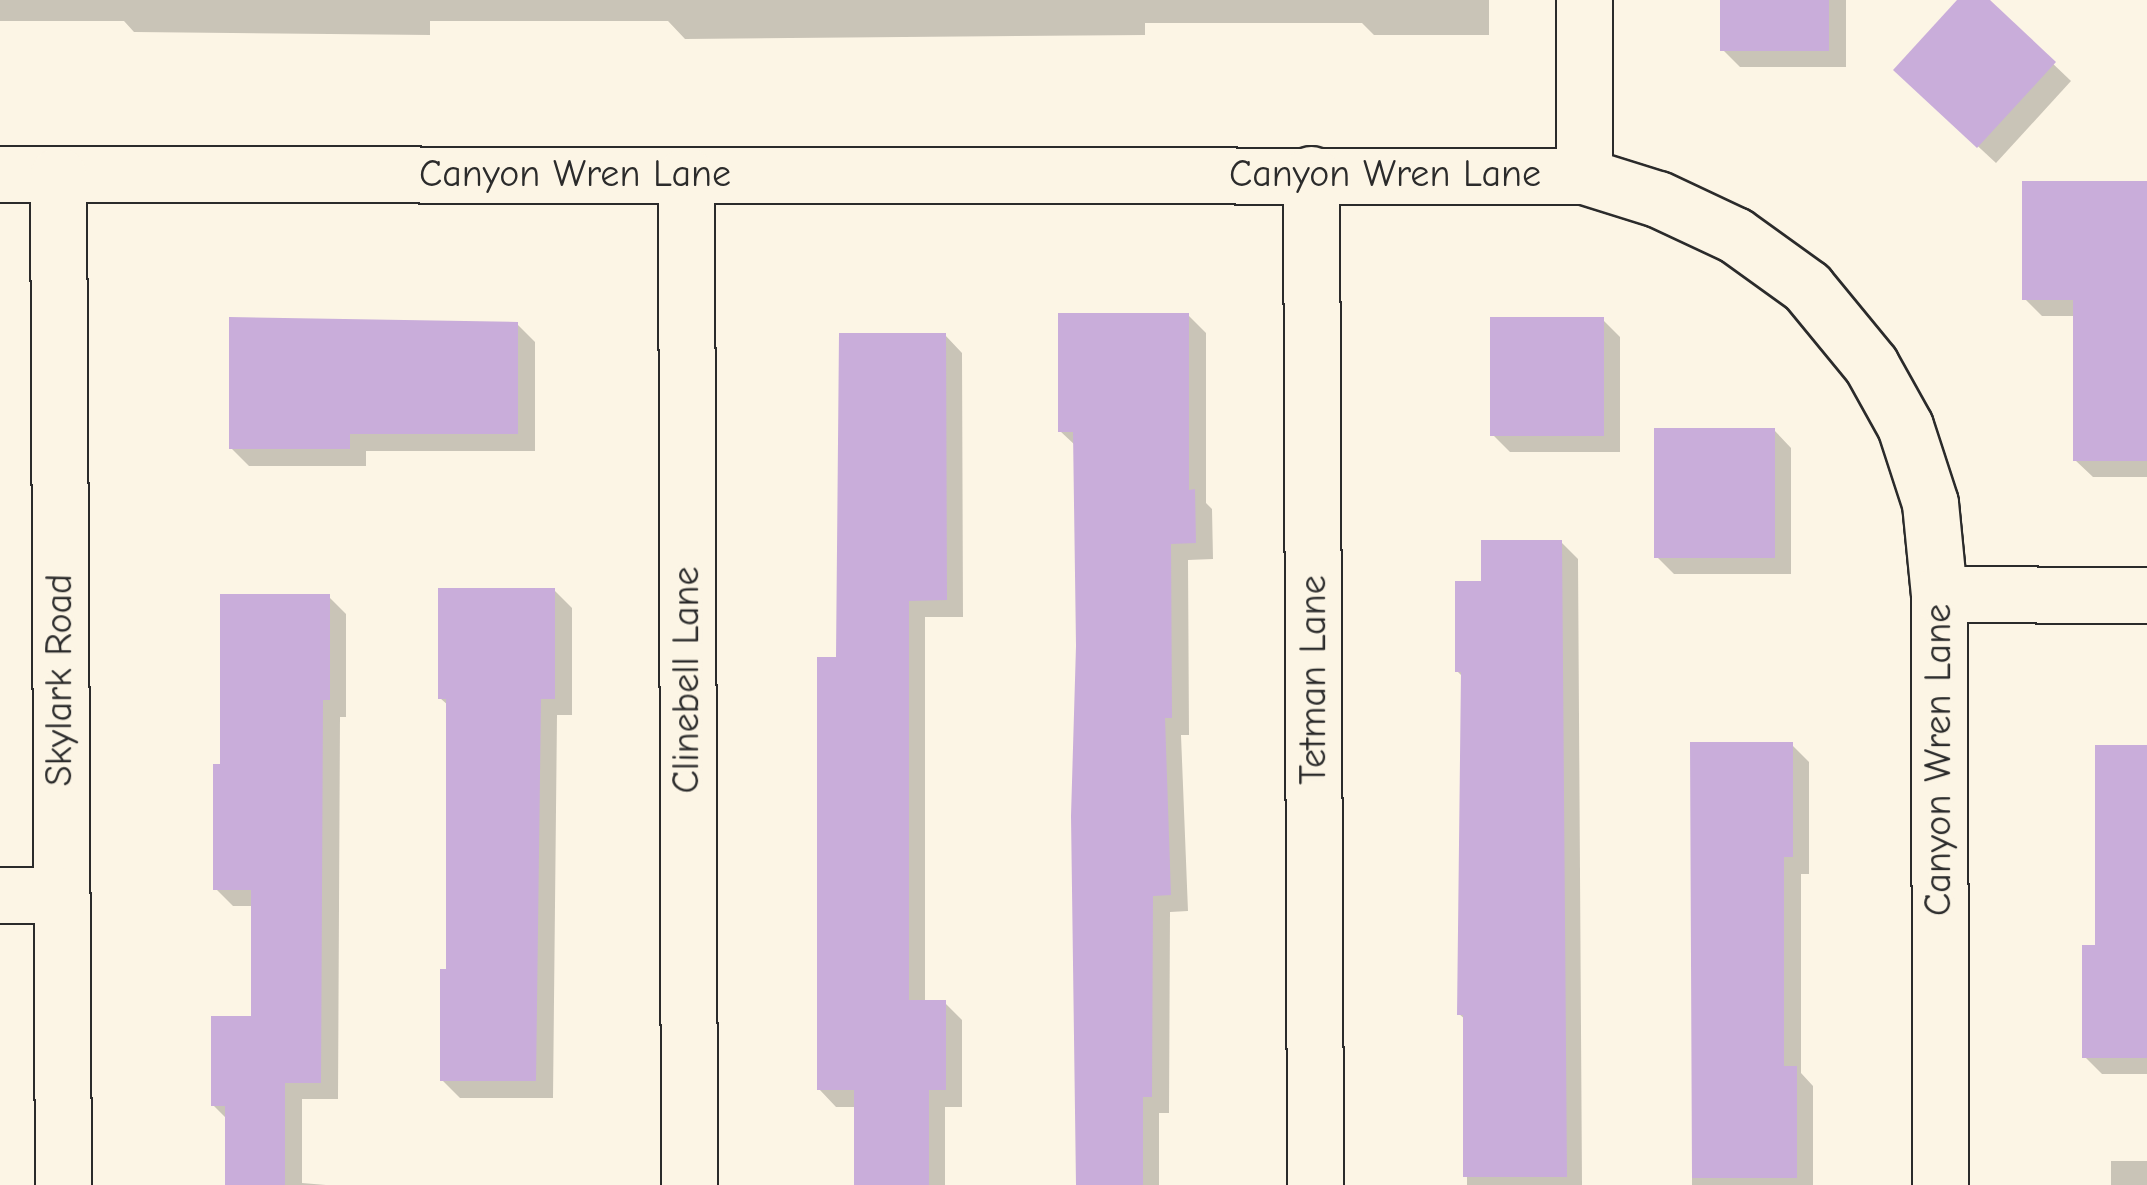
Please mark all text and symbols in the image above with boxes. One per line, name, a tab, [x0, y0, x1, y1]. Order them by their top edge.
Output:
street label: Canyon Wren Lane	[419, 152, 731, 198]
street label: Canyon Wren Lane	[1229, 152, 1541, 198]
street label: Clinebell Lane	[664, 566, 710, 794]
street label: Skylark Road	[37, 574, 83, 786]
street label: Tetman Lane	[1291, 575, 1337, 785]
street label: Canyon Wren Lane	[1916, 604, 1962, 916]

